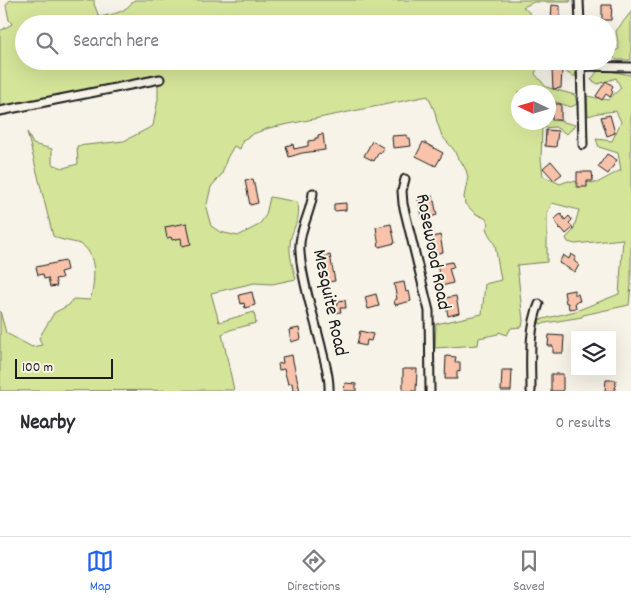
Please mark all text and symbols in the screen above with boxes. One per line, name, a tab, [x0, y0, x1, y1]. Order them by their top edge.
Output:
search box	[15, 15, 616, 70]
icon: search	[33, 29, 61, 57]
text: Search here	[73, 29, 159, 56]
north arrow	[511, 85, 556, 130]
street label: Rosewood Road	[407, 191, 457, 313]
street label: Mesquite Road	[304, 247, 354, 359]
map controls	[571, 331, 616, 376]
button: layers	[571, 331, 616, 376]
scale bar	[15, 356, 112, 379]
text: 100 m	[22, 358, 53, 378]
text: Nearby	[20, 409, 75, 439]
text: 0 results	[556, 412, 611, 435]
tab: Map	[86, 547, 114, 597]
tab: Directions	[287, 547, 340, 597]
tab: Saved	[513, 547, 545, 597]

